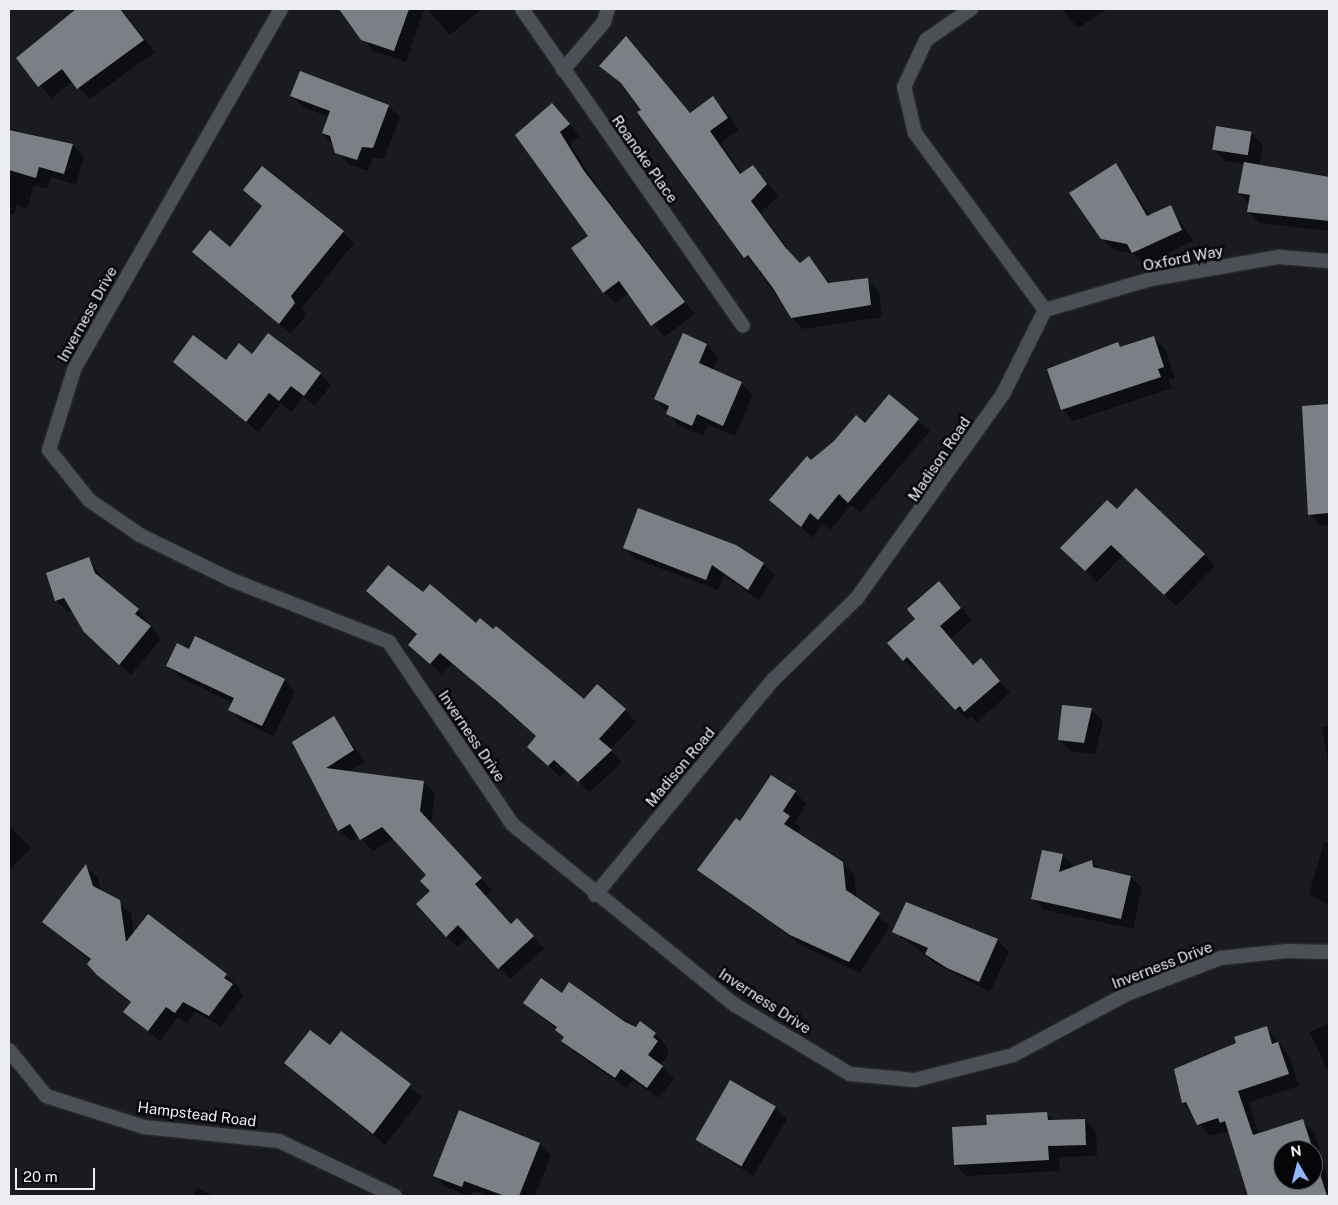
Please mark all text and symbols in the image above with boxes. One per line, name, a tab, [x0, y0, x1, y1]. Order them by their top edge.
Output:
street label: Roanoke Place	[608, 112, 682, 206]
street label: Oxford Way	[1141, 241, 1225, 275]
street label: Inverness Drive	[53, 263, 121, 365]
street label: Madison Road	[904, 413, 974, 505]
street label: Inverness Drive	[435, 687, 509, 785]
street label: Madison Road	[642, 724, 718, 810]
street label: Inverness Drive	[1109, 938, 1215, 992]
street label: Inverness Drive	[716, 965, 814, 1037]
street label: Hampstead Road	[137, 1098, 257, 1130]
north arrow	[1273, 1140, 1323, 1190]
text: N	[1290, 1142, 1303, 1160]
scale bar	[18, 1158, 98, 1190]
text: 20 m	[23, 1168, 58, 1185]

